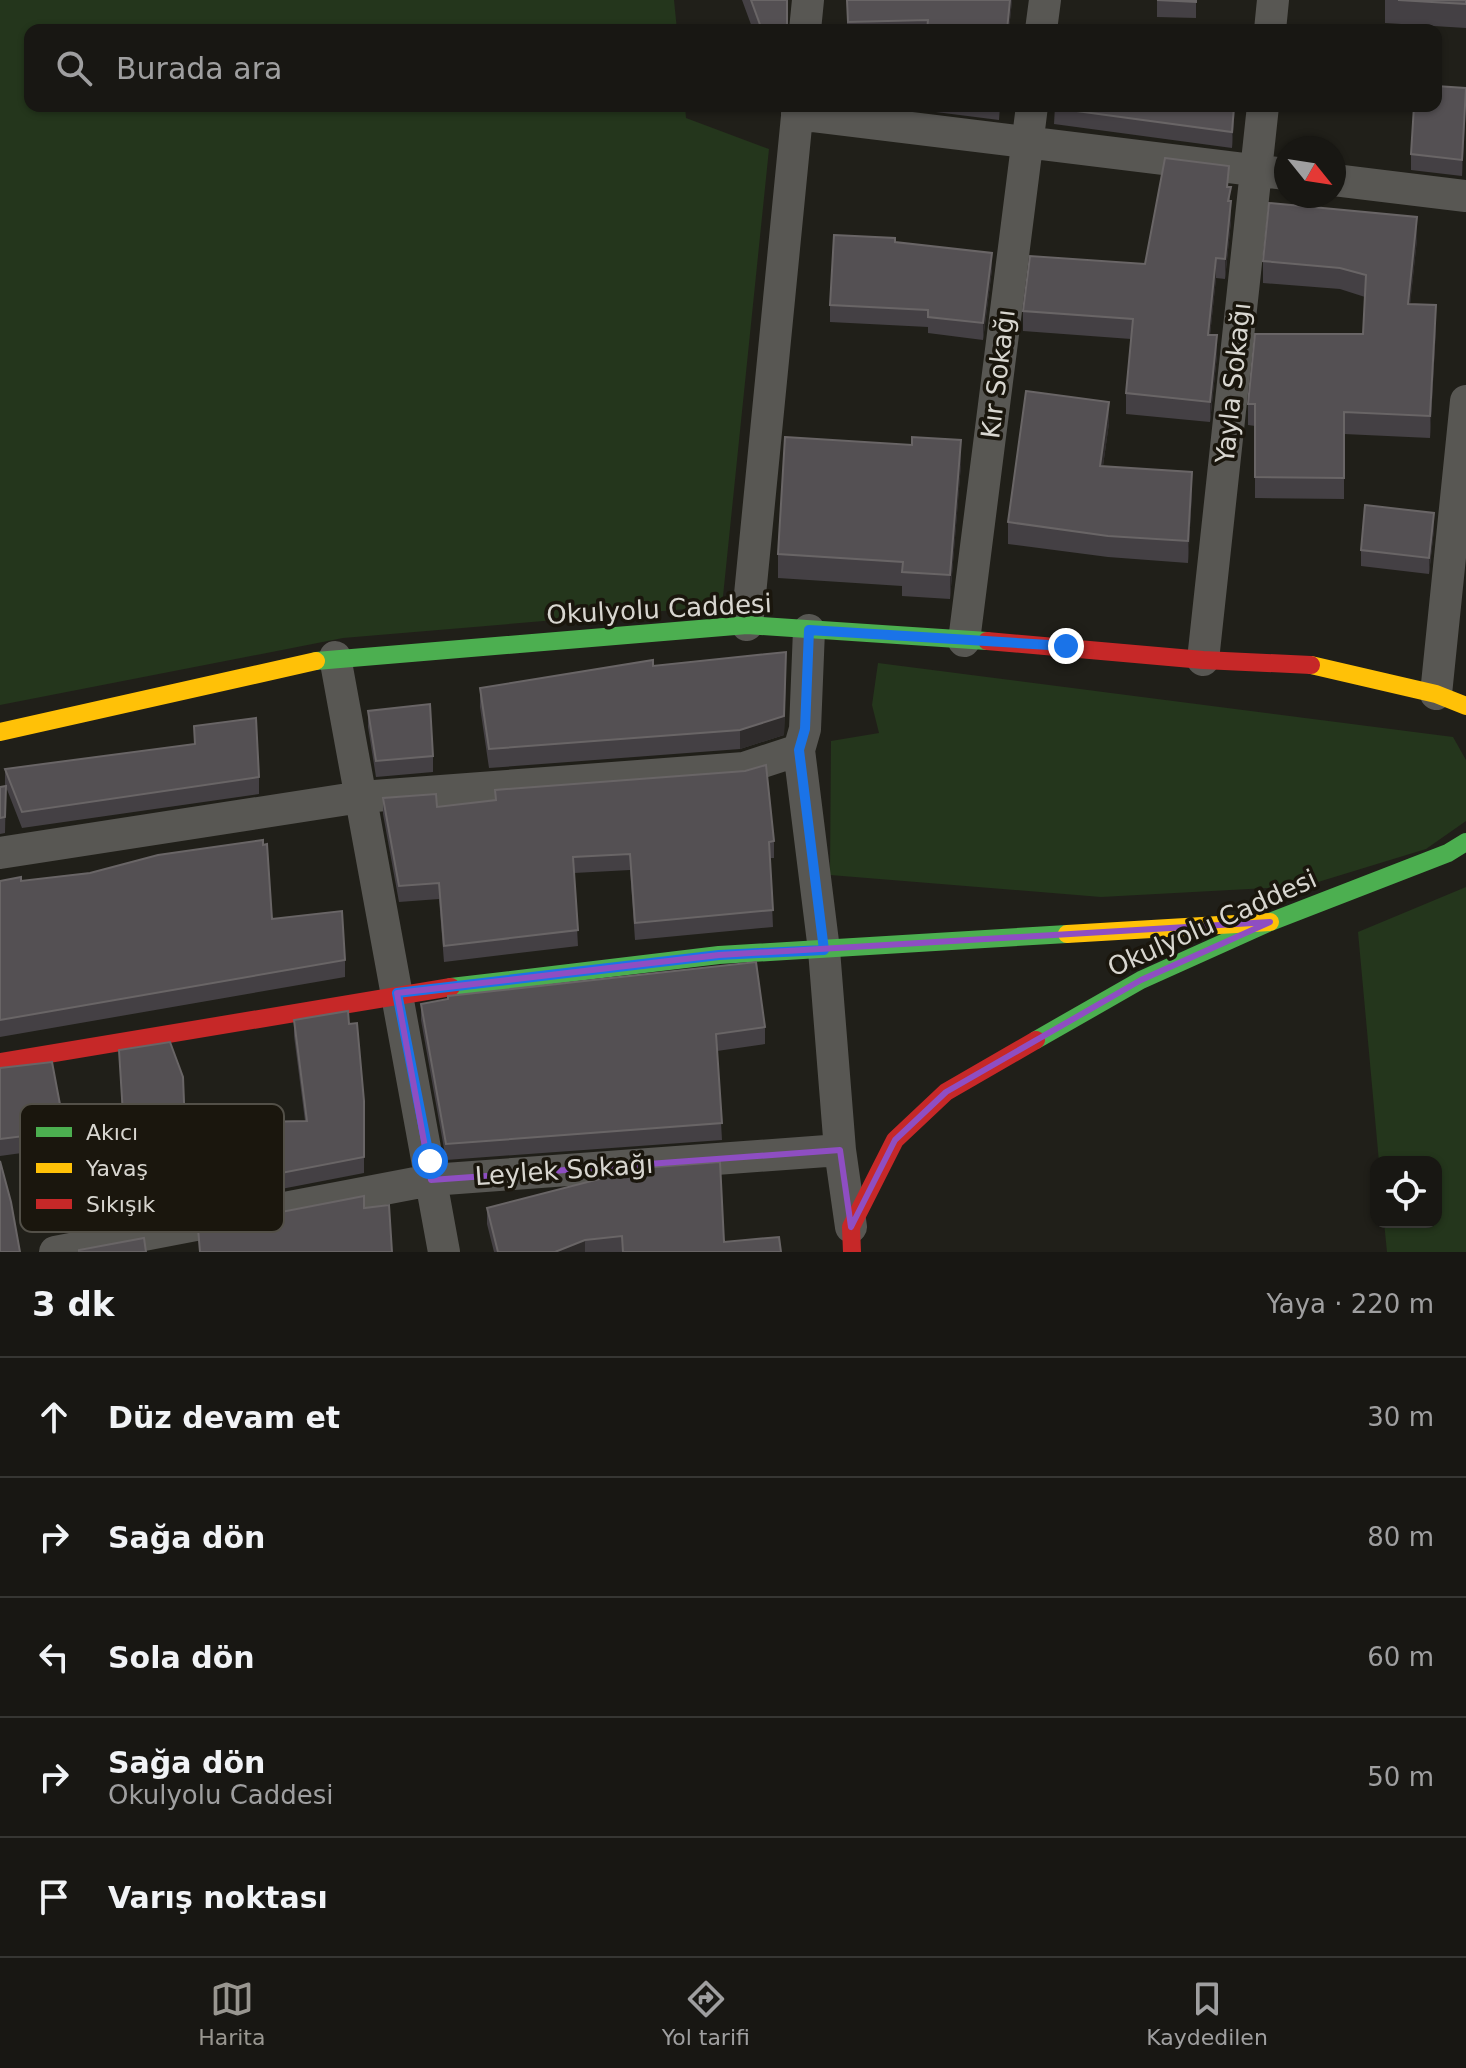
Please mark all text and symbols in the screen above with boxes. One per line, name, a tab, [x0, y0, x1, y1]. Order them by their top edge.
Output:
search box	[24, 24, 1442, 112]
icon: search	[52, 46, 96, 90]
text: Burada ara	[116, 51, 282, 86]
north arrow	[1274, 136, 1346, 208]
street label: Yayla Sokağı	[1210, 301, 1256, 466]
street label: Kır Sokağı	[975, 308, 1021, 440]
street label: Okulyolu Caddesi	[546, 588, 772, 630]
route end	[1048, 628, 1084, 664]
street label: Okulyolu Caddesi	[1103, 863, 1321, 983]
legend	[20, 1104, 284, 1232]
text: Akıcı	[86, 1120, 138, 1145]
route start	[412, 1143, 448, 1179]
street label: Leylek Sokağı	[474, 1149, 654, 1191]
text: Yavaş	[85, 1156, 148, 1181]
map controls	[1370, 1156, 1442, 1228]
button: locate	[1370, 1156, 1442, 1228]
text: Sıkışık	[86, 1192, 156, 1217]
text: 3 dk	[32, 1284, 114, 1324]
text: Yaya · 220 m	[1266, 1289, 1434, 1319]
icon: ahead	[32, 1395, 76, 1439]
text: Düz devam et	[108, 1400, 340, 1435]
text: 30 m	[1367, 1402, 1434, 1432]
icon: right	[32, 1515, 76, 1559]
text: Sağa dön	[108, 1520, 265, 1555]
text: 80 m	[1367, 1522, 1434, 1552]
icon: left	[32, 1635, 76, 1679]
text: Sola dön	[108, 1640, 255, 1675]
text: 60 m	[1367, 1642, 1434, 1672]
text: Sağa dön	[108, 1745, 265, 1780]
icon: right	[32, 1755, 76, 1799]
text: 50 m	[1367, 1762, 1434, 1792]
text: Okulyolu Caddesi	[108, 1780, 334, 1810]
icon: arrive	[32, 1875, 76, 1919]
text: Varış noktası	[108, 1880, 328, 1915]
tab: Harita	[198, 1977, 265, 2050]
tab: Yol tarifi	[662, 1977, 750, 2050]
tab: Kaydedilen	[1146, 1977, 1268, 2050]

